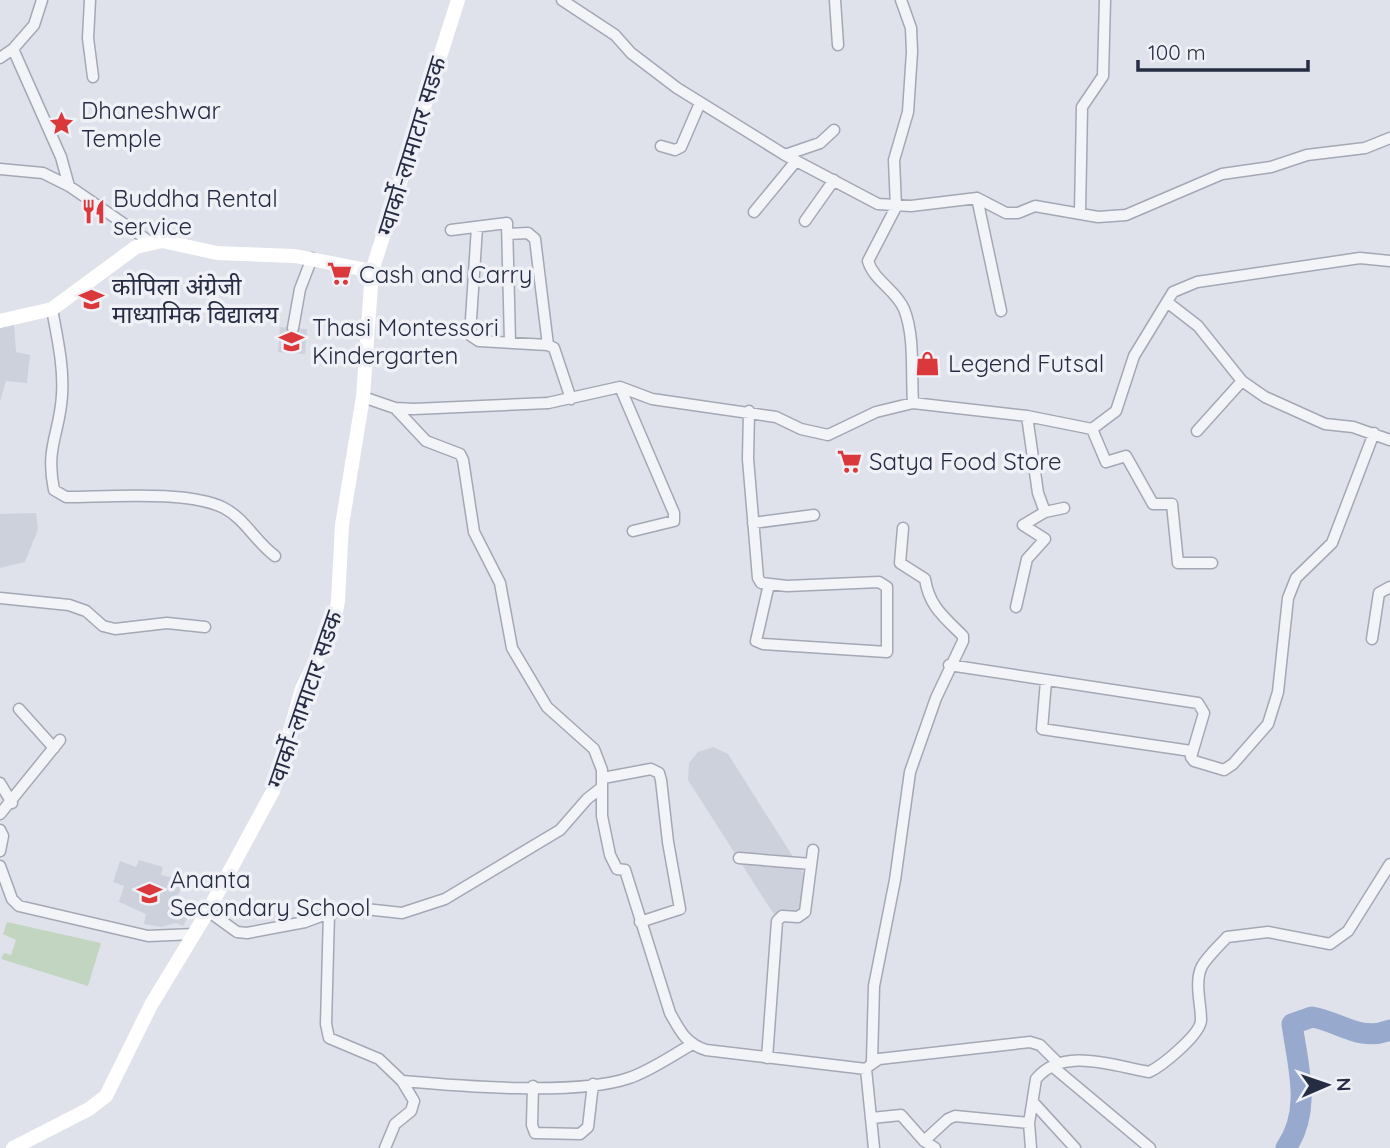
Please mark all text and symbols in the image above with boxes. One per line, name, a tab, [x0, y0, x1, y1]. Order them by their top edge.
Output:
scale bar	[1138, 28, 1308, 72]
text: 100 m	[1148, 39, 1206, 65]
street label: ग्वार्को-लामाटार सडक	[370, 52, 453, 239]
place label: Dhaneshwar Temple	[81, 95, 221, 153]
place icon: Dhaneshwar Temple	[47, 110, 75, 138]
place label: Buddha Rental service	[113, 183, 278, 241]
restaurant icon: Buddha Rental service	[79, 198, 107, 226]
place label: Cash and Carry	[359, 259, 533, 289]
supermarket icon: Cash and Carry	[325, 260, 353, 288]
place label: कोपिला अंग्रेजी माध्यामिक विद्यालय	[112, 271, 279, 329]
school or university icon: कोपिला अंग्रेजी माध्यामिक विद्यालय	[78, 286, 106, 314]
place label: Thasi Montessori Kindergarten	[312, 312, 499, 370]
school or university icon: Thasi Montessori Kindergarten	[278, 327, 306, 355]
place label: Legend Futsal	[948, 348, 1104, 378]
shop icon: Legend Futsal	[914, 349, 942, 377]
place label: Satya Food Store	[869, 446, 1061, 476]
supermarket icon: Satya Food Store	[835, 447, 863, 475]
street label: ग्वार्को-लामाटार सडक	[260, 606, 349, 792]
place label: Ananta Secondary School	[170, 864, 370, 922]
school or university icon: Ananta Secondary School	[136, 879, 164, 907]
north arrow	[1292, 1050, 1362, 1120]
text: N	[1332, 1077, 1356, 1092]

